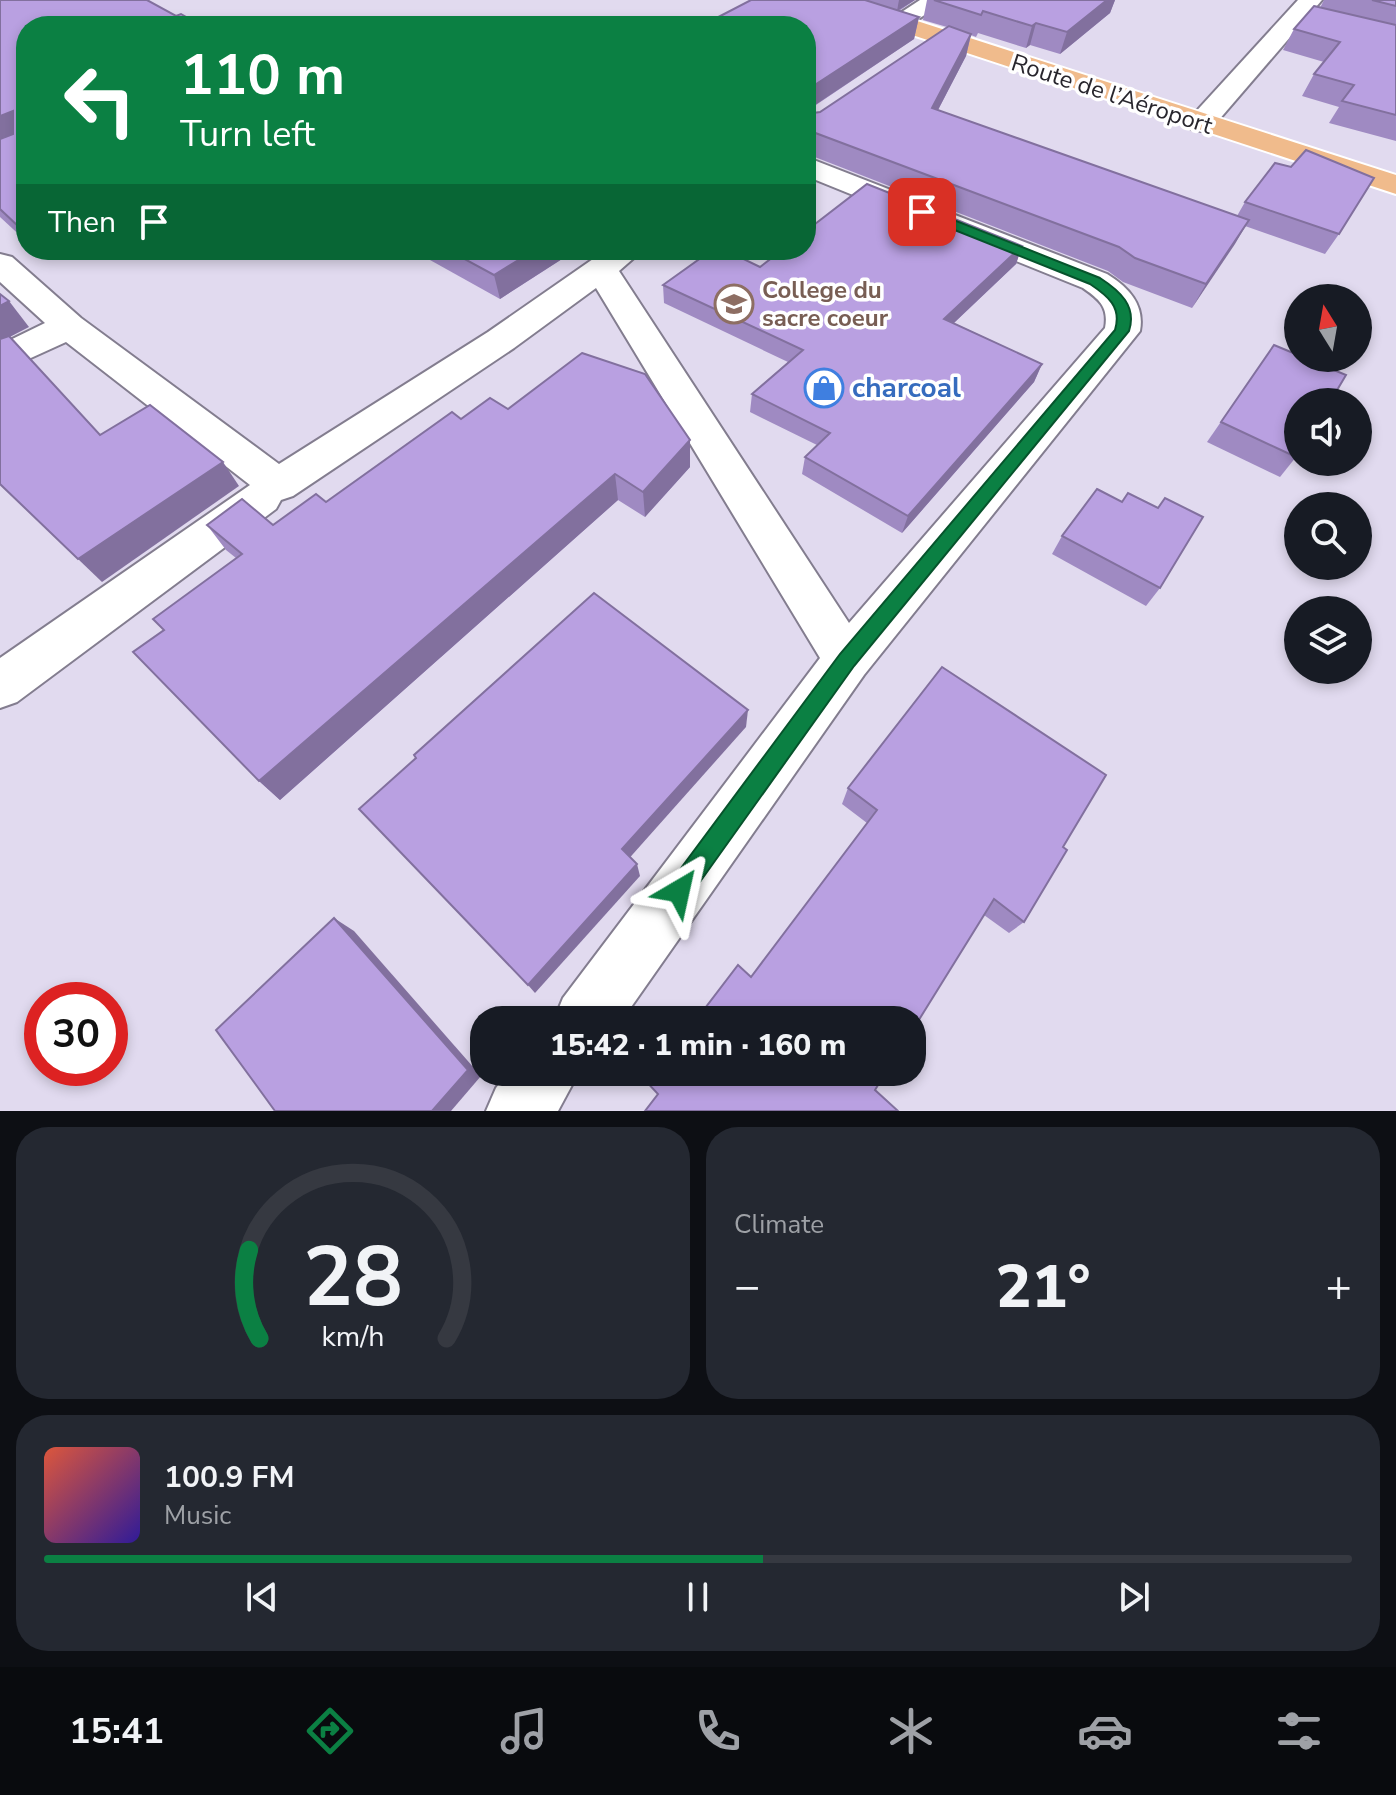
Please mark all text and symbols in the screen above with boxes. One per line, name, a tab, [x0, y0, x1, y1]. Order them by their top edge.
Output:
text: 110 m	[180, 37, 345, 114]
street label: Route de l’Aéroport	[1007, 46, 1217, 142]
icon: left	[48, 48, 152, 152]
text: Turn left	[180, 110, 315, 159]
pin	[888, 178, 956, 246]
icon: arrive	[900, 190, 944, 234]
icon: arrive	[132, 200, 176, 244]
text: Then	[48, 202, 116, 243]
place label: College du sacre coeur	[762, 274, 889, 334]
school or university icon: College du sacre coeur	[713, 283, 755, 325]
north arrow	[1284, 284, 1372, 372]
map controls	[1284, 284, 1372, 684]
shop icon: charcoal	[803, 367, 845, 409]
place label: charcoal	[852, 369, 961, 407]
button: sound	[1284, 388, 1372, 476]
button: search	[1284, 492, 1372, 580]
button: layers	[1284, 596, 1372, 684]
position arrow	[637, 849, 721, 933]
speed limit sign: 30	[24, 982, 128, 1086]
text: 15:42 · 1 min · 160 m	[550, 1025, 846, 1066]
text: Climate	[734, 1207, 824, 1242]
text: 28	[303, 1221, 403, 1334]
text: 21°	[995, 1246, 1091, 1328]
text: −	[734, 1257, 760, 1317]
text: +	[1326, 1257, 1352, 1317]
text: km/h	[322, 1317, 384, 1356]
text: 100.9 FM	[164, 1457, 294, 1498]
text: Music	[164, 1498, 231, 1533]
icon: previous	[240, 1575, 284, 1619]
icon: pause	[676, 1575, 720, 1619]
icon: next	[1112, 1575, 1156, 1619]
icon: directions	[302, 1703, 358, 1759]
icon: music	[496, 1703, 552, 1759]
icon: phone	[690, 1703, 746, 1759]
icon: climate	[883, 1703, 939, 1759]
icon: car	[1077, 1703, 1133, 1759]
icon: filters	[1271, 1703, 1327, 1759]
text: 15:41	[69, 1707, 164, 1756]

